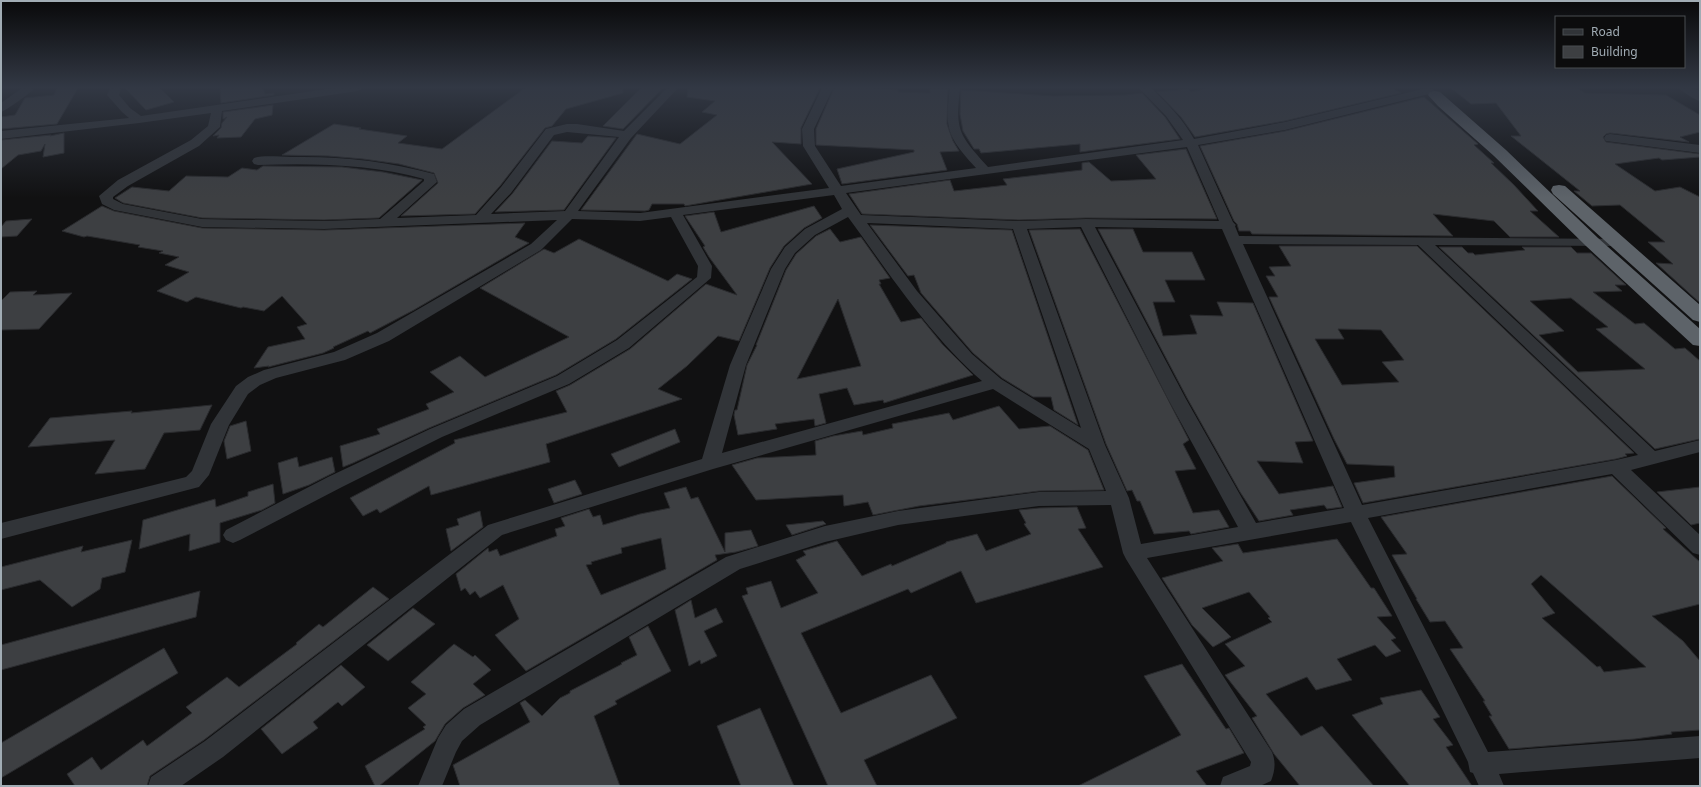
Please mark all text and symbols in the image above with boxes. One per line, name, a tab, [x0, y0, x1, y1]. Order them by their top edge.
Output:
legend	[1555, 16, 1685, 68]
text: Road	[1591, 23, 1620, 40]
text: Building	[1591, 43, 1638, 60]

